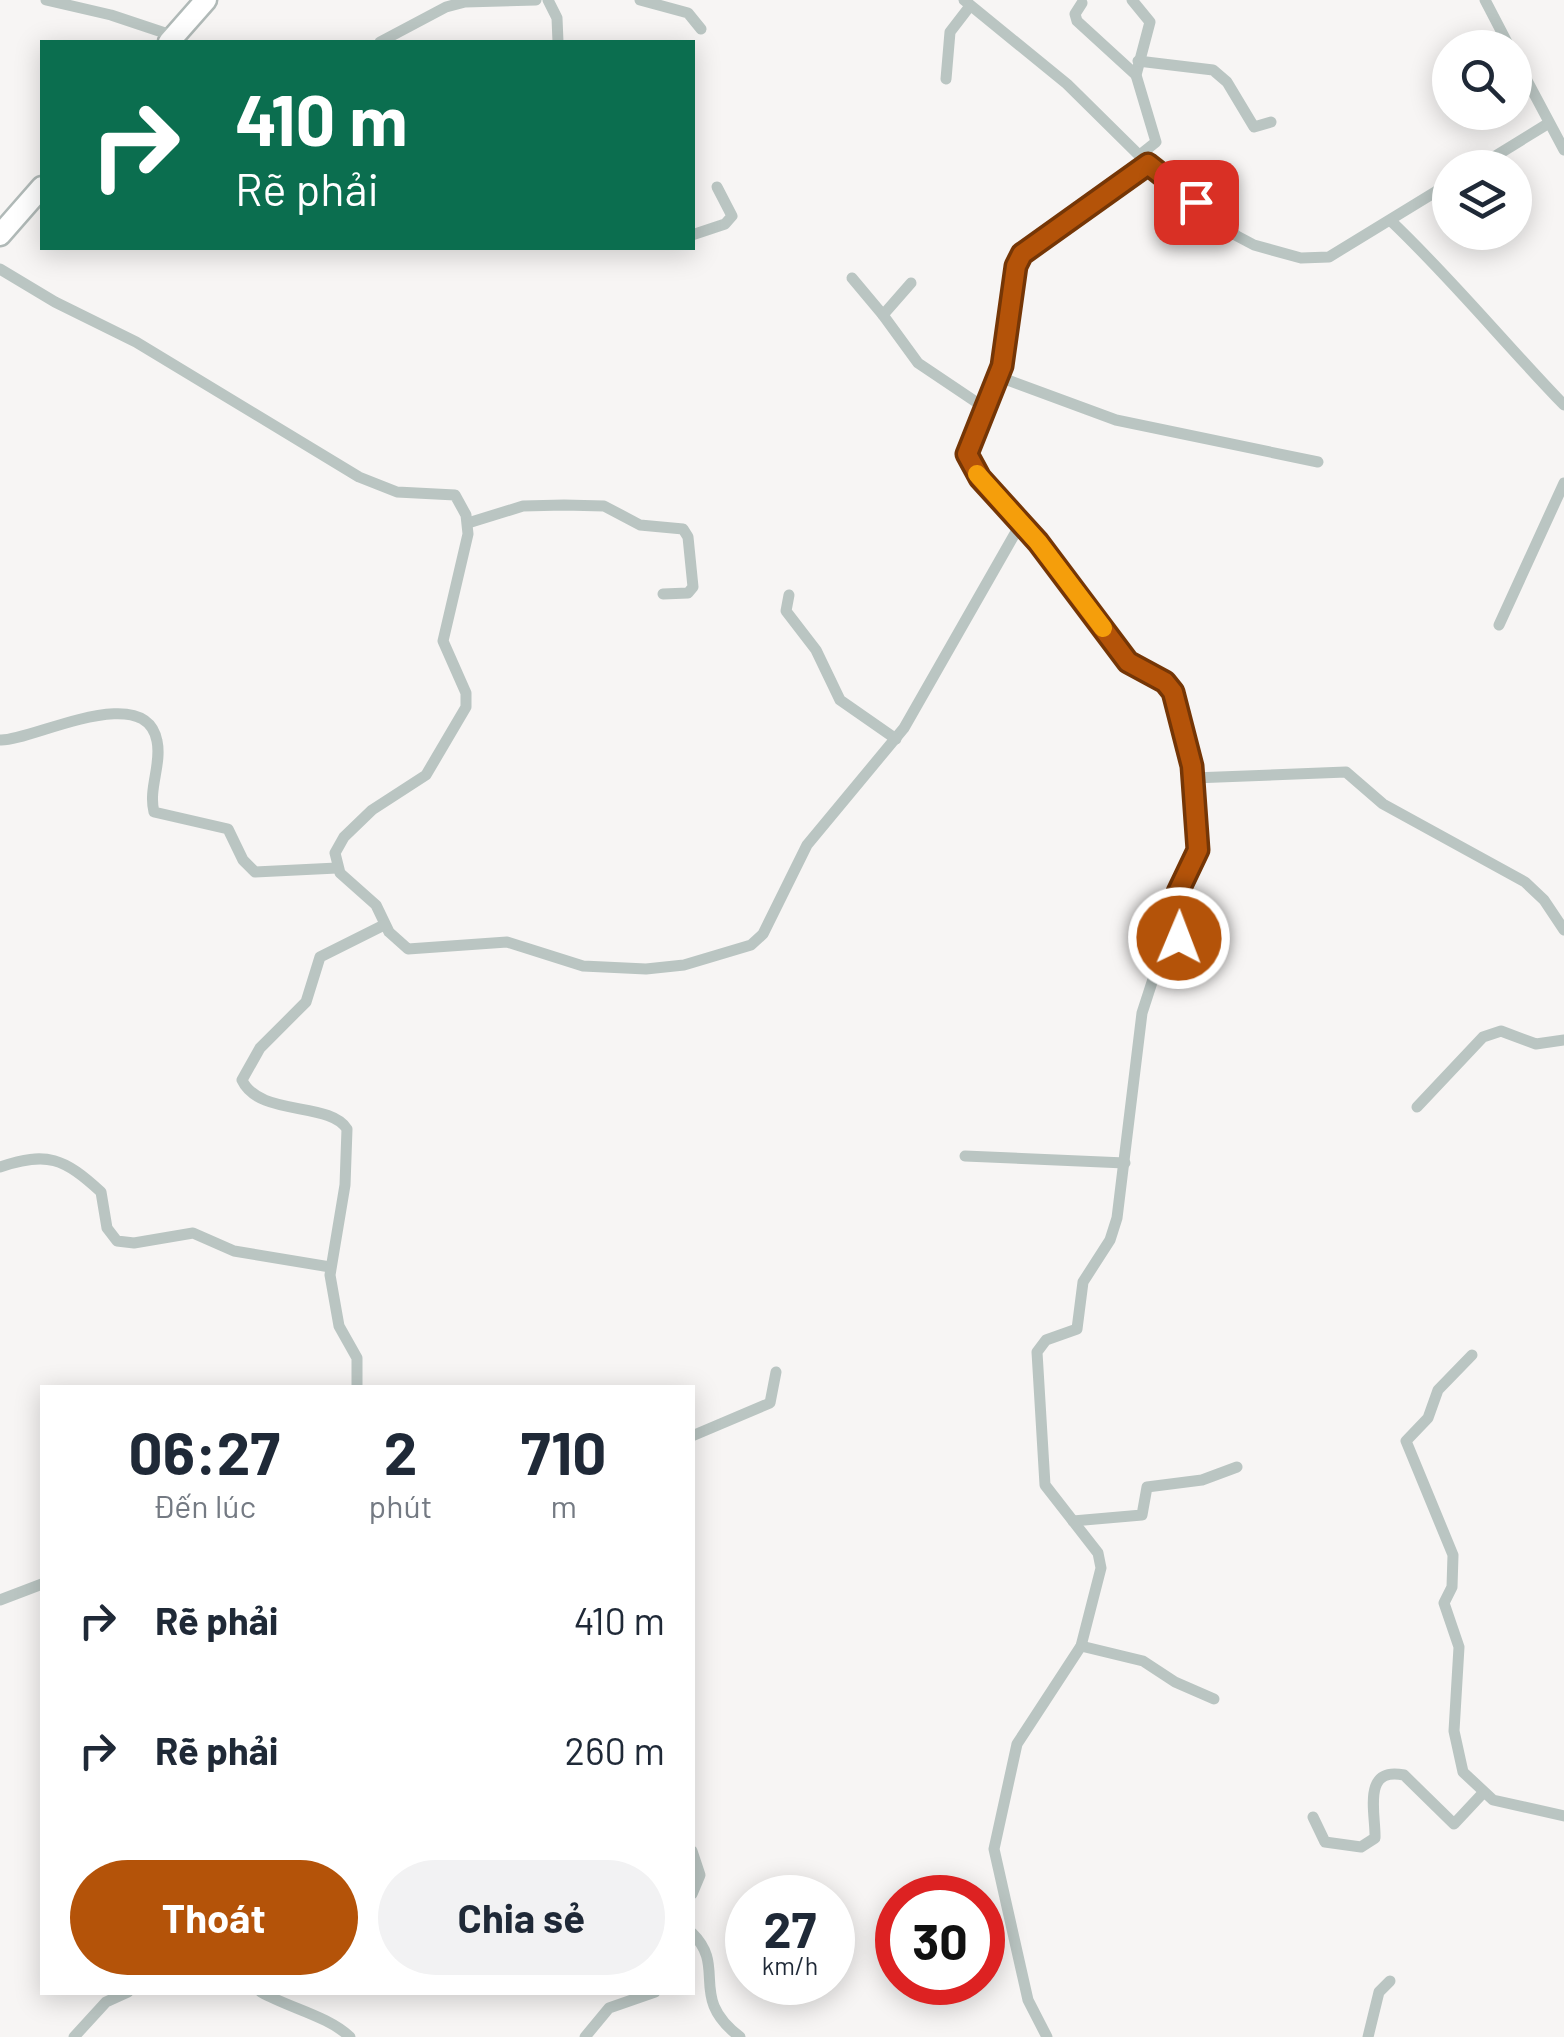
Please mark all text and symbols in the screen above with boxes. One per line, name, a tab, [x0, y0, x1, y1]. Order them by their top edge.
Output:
map controls	[1432, 30, 1532, 250]
button: search	[1432, 30, 1532, 130]
text: 410 m	[235, 76, 408, 160]
icon: right	[70, 80, 200, 210]
button: layers	[1432, 150, 1532, 250]
pin	[1154, 160, 1239, 245]
text: Rẽ phải	[235, 161, 379, 215]
icon: arrive	[1169, 175, 1224, 230]
position arrow	[1127, 886, 1231, 990]
text: 06:27	[128, 1415, 280, 1487]
text: 2	[384, 1415, 417, 1487]
text: 710	[521, 1415, 606, 1487]
text: Đến lúc	[152, 1486, 256, 1524]
text: phút	[369, 1486, 432, 1524]
text: m	[550, 1486, 577, 1524]
icon: right	[70, 1593, 125, 1648]
text: Rẽ phải	[155, 1597, 278, 1643]
text: 410 m	[574, 1597, 665, 1643]
icon: right	[70, 1723, 125, 1778]
text: Rẽ phải	[155, 1727, 278, 1773]
text: 260 m	[565, 1727, 665, 1773]
button: Thoát	[70, 1860, 358, 1975]
button: Chia sẻ	[378, 1860, 665, 1975]
speed limit sign: 30	[875, 1875, 1005, 2005]
text: 27	[764, 1898, 816, 1958]
text: km/h	[762, 1950, 818, 1980]

